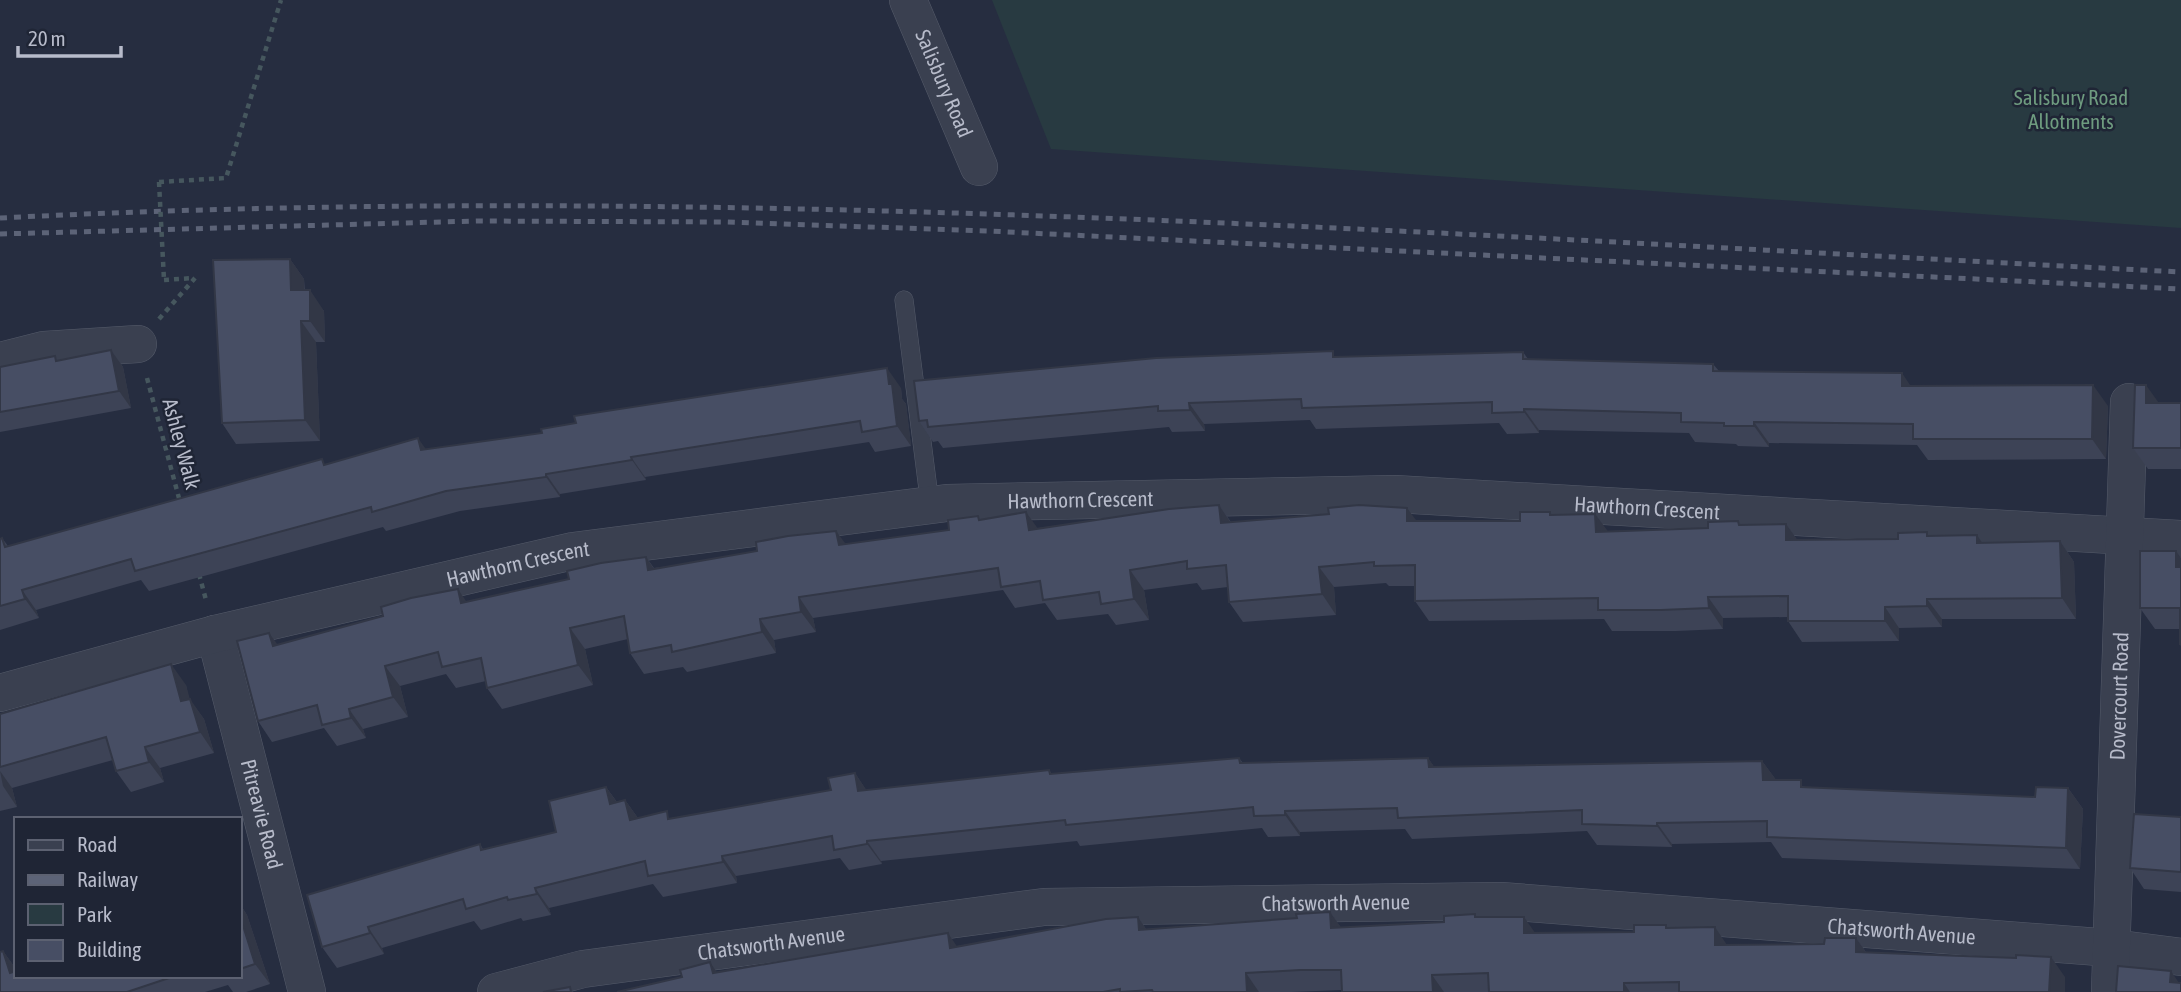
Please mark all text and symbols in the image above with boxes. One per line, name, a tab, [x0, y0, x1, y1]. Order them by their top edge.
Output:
scale bar	[18, 14, 121, 58]
text: 20 m	[28, 26, 66, 50]
street label: Salisbury Road	[911, 26, 978, 141]
park label: Salisbury Road Allotments	[2014, 85, 2128, 133]
street label: Ashley Walk	[158, 396, 206, 492]
street label: Hawthorn Crescent	[1007, 486, 1154, 513]
street label: Hawthorn Crescent	[1573, 491, 1721, 524]
street label: Hawthorn Crescent	[444, 536, 591, 591]
street label: Dovercourt Road	[2104, 632, 2133, 761]
street label: Pitreavie Road	[237, 757, 288, 871]
legend	[14, 817, 242, 978]
text: Road	[77, 832, 117, 856]
text: Railway	[77, 867, 139, 891]
street label: Chatsworth Avenue	[1261, 889, 1410, 915]
text: Park	[77, 902, 112, 926]
street label: Chatsworth Avenue	[1827, 913, 1977, 948]
street label: Chatsworth Avenue	[696, 921, 846, 964]
text: Building	[77, 937, 141, 961]

